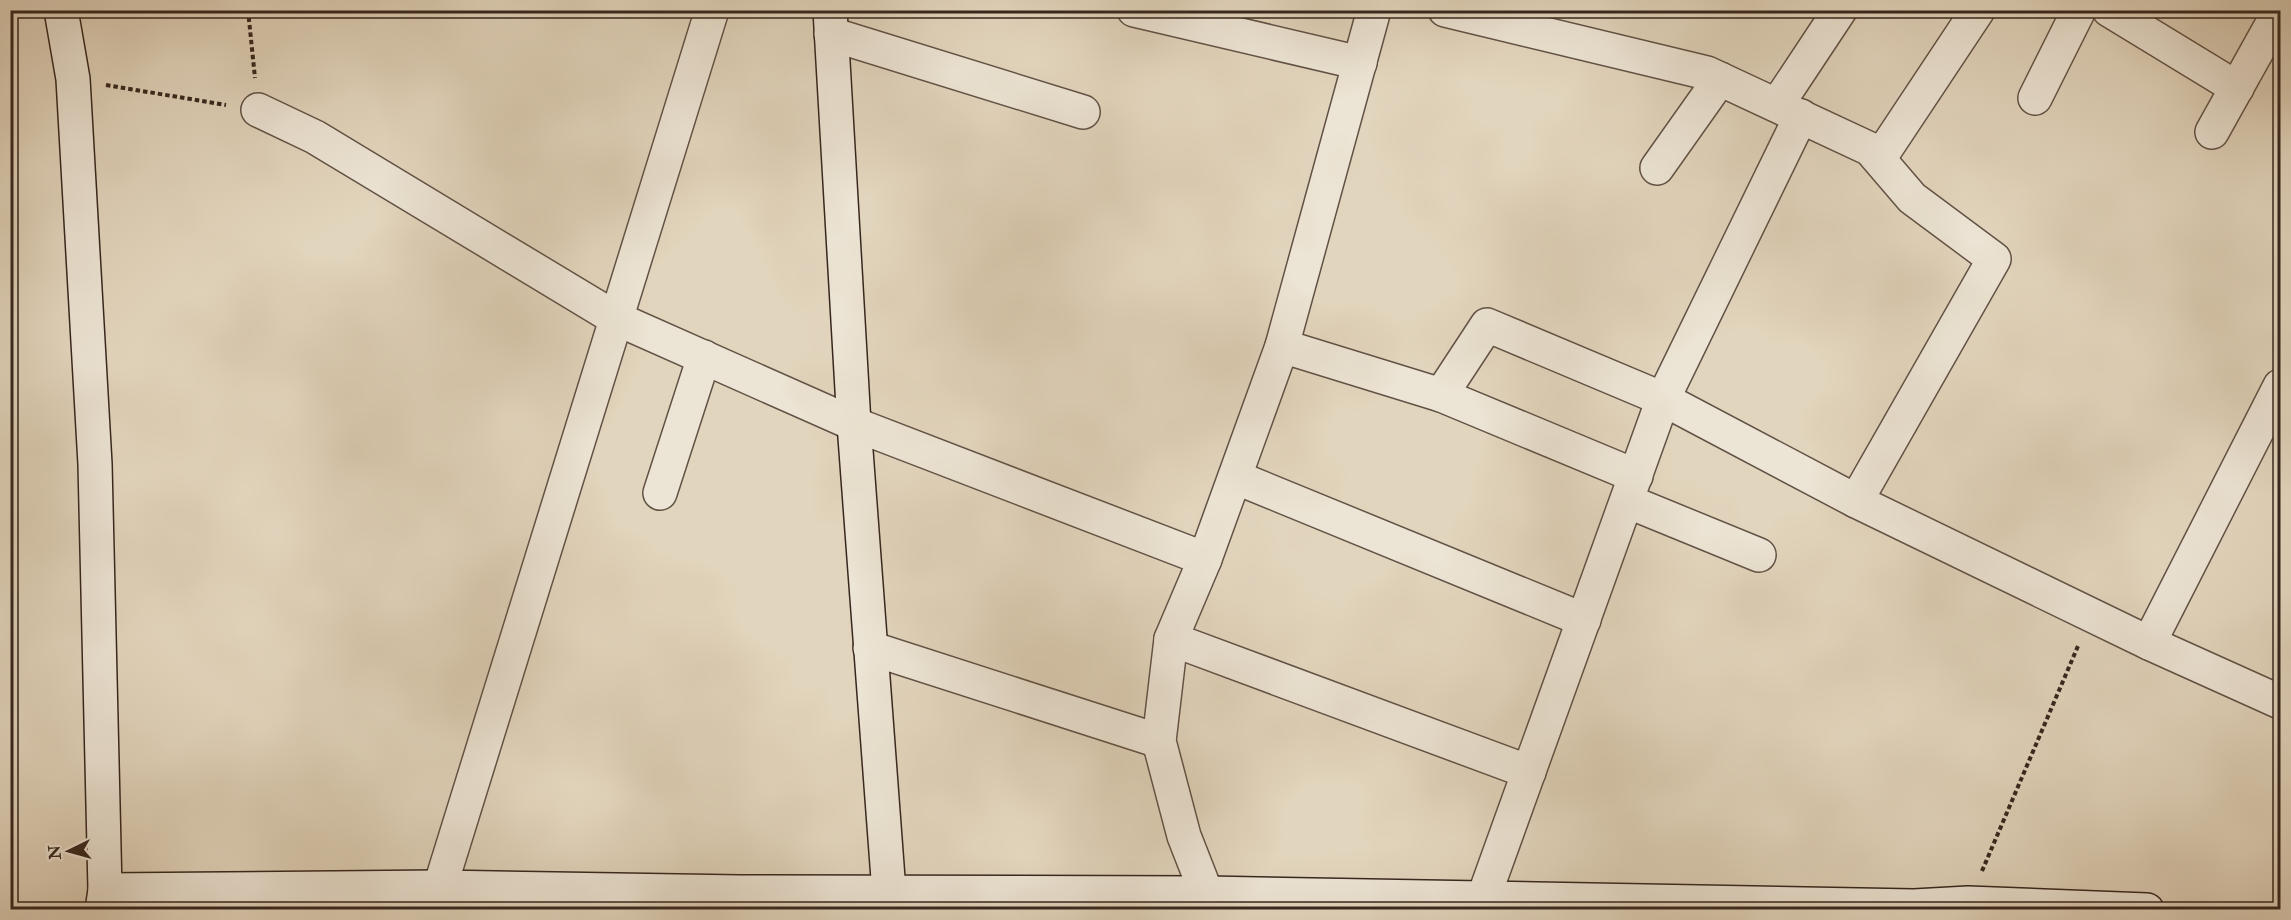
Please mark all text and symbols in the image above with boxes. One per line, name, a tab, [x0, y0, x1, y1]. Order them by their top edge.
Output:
north arrow	[39, 821, 99, 881]
text: N	[44, 844, 66, 861]

